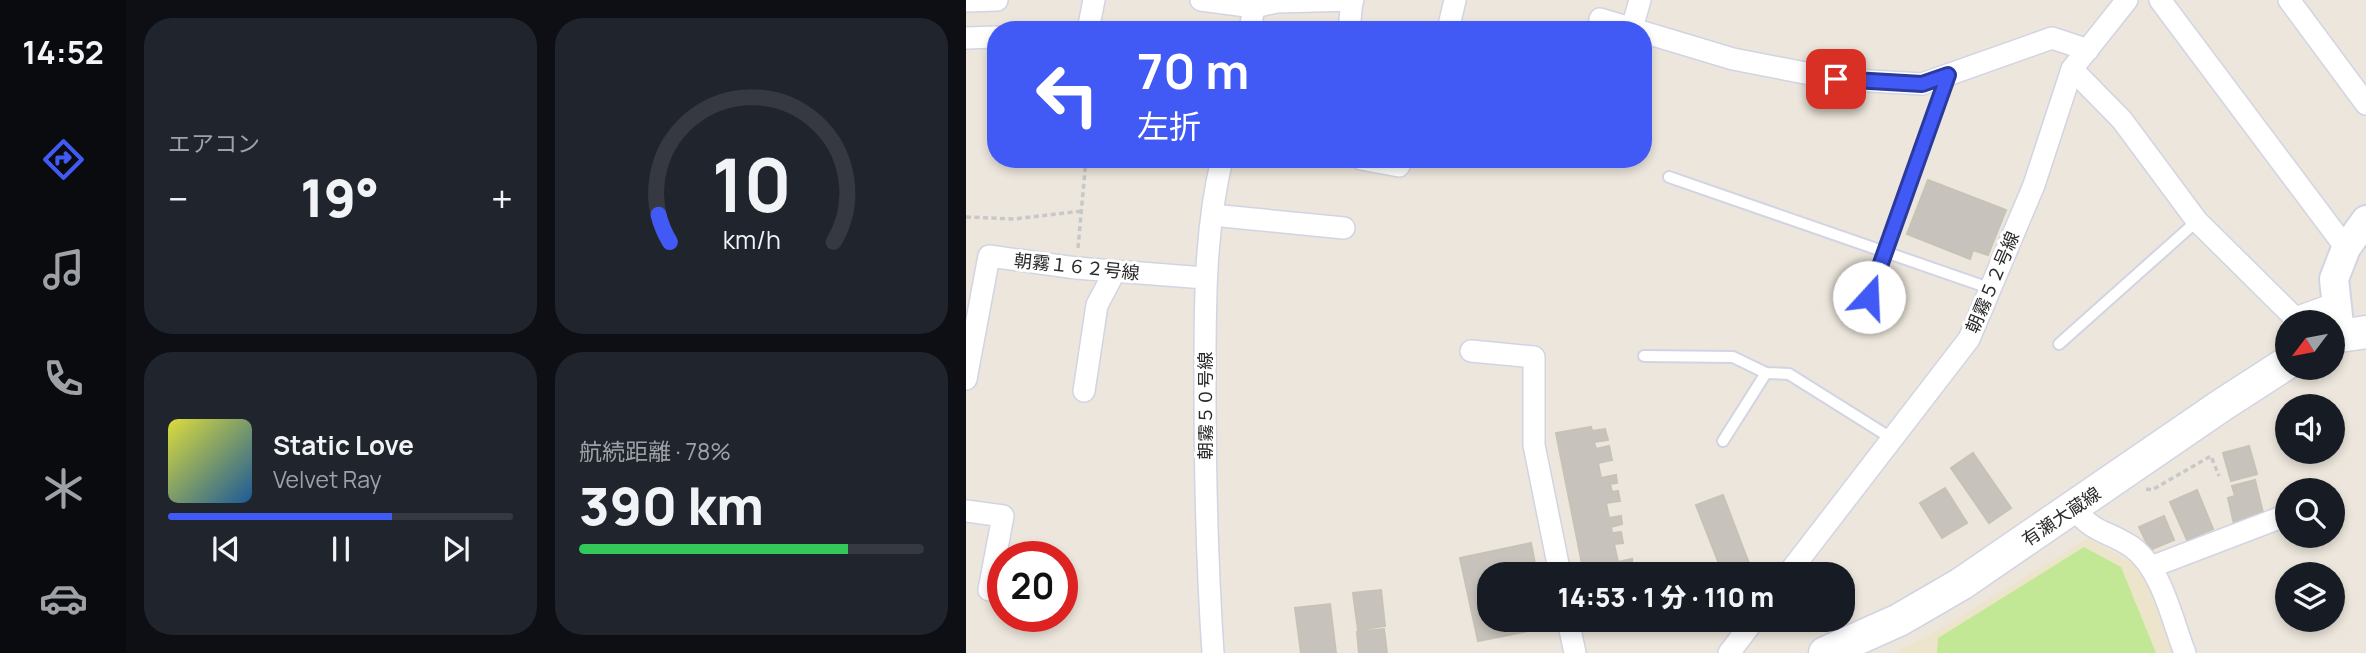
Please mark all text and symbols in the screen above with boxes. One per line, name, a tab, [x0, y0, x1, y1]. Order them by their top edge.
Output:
text: 14:52	[22, 30, 104, 74]
text: 70 m	[1137, 37, 1249, 104]
icon: left	[1022, 49, 1113, 140]
pin	[1806, 49, 1866, 109]
icon: arrive	[1817, 60, 1855, 98]
text: 左折	[1137, 104, 1201, 148]
text: エアコン	[168, 127, 260, 159]
text: 10	[712, 134, 791, 234]
icon: directions	[39, 135, 88, 184]
text: 19°	[300, 162, 379, 233]
text: −	[168, 172, 189, 224]
text: +	[491, 172, 513, 224]
text: km/h	[722, 222, 781, 257]
street label: 朝霧５２号線	[1960, 228, 2024, 336]
icon: music	[39, 245, 88, 294]
street label: 朝霧１６２号線	[1013, 247, 1141, 285]
position arrow	[1832, 260, 1906, 334]
north arrow	[2275, 310, 2345, 380]
map controls	[2275, 310, 2345, 632]
street label: 朝霧５０号線	[1193, 352, 1217, 460]
icon: phone	[39, 354, 88, 403]
button: sound	[2275, 394, 2345, 464]
text: Static Love	[273, 427, 414, 463]
text: 航続距離 · 78%	[579, 435, 731, 467]
text: Velvet Ray	[273, 463, 382, 495]
icon: climate	[39, 464, 88, 513]
text: 390 km	[579, 470, 764, 541]
button: search	[2275, 478, 2345, 548]
street label: 有瀬大蔵線	[2017, 481, 2105, 551]
icon: previous	[207, 530, 245, 568]
icon: pause	[322, 530, 360, 568]
icon: next	[437, 530, 475, 568]
speed limit sign: 20	[987, 541, 1078, 632]
button: layers	[2275, 562, 2345, 632]
icon: car	[39, 574, 88, 623]
text: 14:53 · 1 分 · 110 m	[1558, 579, 1774, 615]

